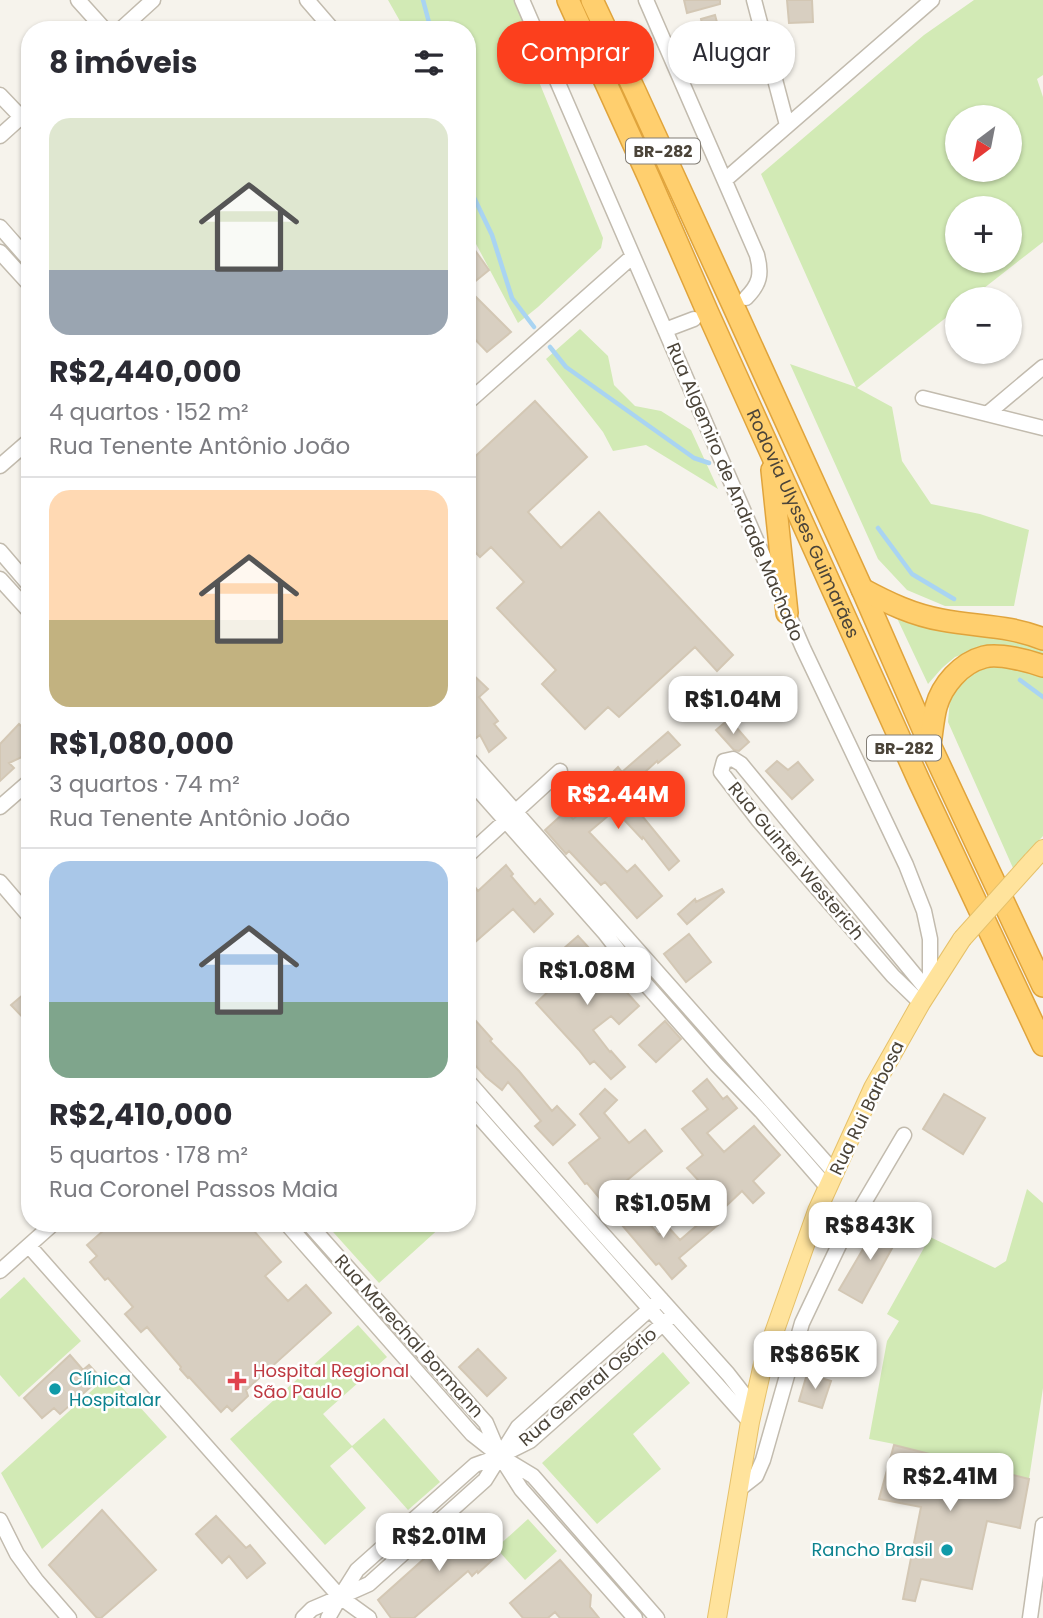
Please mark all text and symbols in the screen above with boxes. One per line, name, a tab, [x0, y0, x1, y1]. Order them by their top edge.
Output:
chip: Comprar	[497, 21, 654, 84]
chip: Alugar	[668, 21, 795, 84]
text: 8 imóveis	[49, 41, 197, 84]
icon: filters	[410, 44, 448, 82]
north arrow	[945, 105, 1022, 182]
map controls	[945, 105, 1022, 364]
road number: BR-282	[626, 139, 700, 164]
icon: home	[186, 164, 312, 290]
button: +	[945, 196, 1022, 273]
button: −	[945, 287, 1022, 364]
street label: Rua Algemiro de Andrade Machado	[661, 339, 810, 645]
text: R$2,440,000	[49, 350, 242, 393]
text: 4 quartos · 152 m²	[49, 396, 249, 428]
street label: Rodovia Ulysses Guimarães	[741, 405, 866, 642]
text: Rua Tenente Antônio João	[49, 430, 350, 462]
icon: home	[186, 536, 312, 662]
pin: R$1.04M	[668, 676, 798, 736]
text: R$1.04M	[685, 683, 781, 715]
text: R$1,080,000	[49, 722, 234, 765]
road number: BR-282	[867, 736, 941, 761]
text: 3 quartos · 74 m²	[49, 768, 240, 800]
pin: R$2.44M	[553, 772, 683, 831]
street label: Rua Guinter Westerich	[723, 776, 870, 945]
text: R$2.44M	[567, 778, 669, 810]
text: Rua Tenente Antônio João	[49, 802, 350, 834]
icon: home	[186, 907, 312, 1033]
pin: R$1.08M	[522, 948, 652, 1007]
text: R$1.08M	[539, 954, 635, 986]
street label: Rua Rui Barbosa	[823, 1037, 910, 1179]
text: R$2,410,000	[49, 1093, 232, 1136]
text: 5 quartos · 178 m²	[49, 1139, 248, 1171]
text: Rua Coronel Passos Maia	[49, 1173, 338, 1205]
pin: R$1.05M	[598, 1180, 728, 1240]
text: R$1.05M	[615, 1187, 711, 1219]
pin: R$843K	[813, 1202, 927, 1262]
text: R$843K	[825, 1209, 915, 1241]
street label: Rua Marechal Bormann	[329, 1249, 490, 1423]
street label: Rua General Osório	[513, 1321, 662, 1452]
pin: R$865K	[758, 1332, 872, 1391]
text: R$865K	[770, 1338, 860, 1370]
place label: Hospital Regional São Paulo	[253, 1358, 409, 1404]
place label: Clínica Hospitalar	[69, 1366, 161, 1412]
marker: Hospital Regional São Paulo	[227, 1371, 247, 1391]
marker: Clínica Hospitalar	[47, 1381, 63, 1397]
pin: R$2.41M	[885, 1454, 1015, 1513]
text: R$2.41M	[902, 1460, 998, 1492]
pin: R$2.01M	[374, 1514, 504, 1573]
text: R$2.01M	[392, 1520, 486, 1552]
place label: Rancho Brasil	[811, 1537, 933, 1562]
marker: Rancho Brasil	[939, 1542, 955, 1558]

